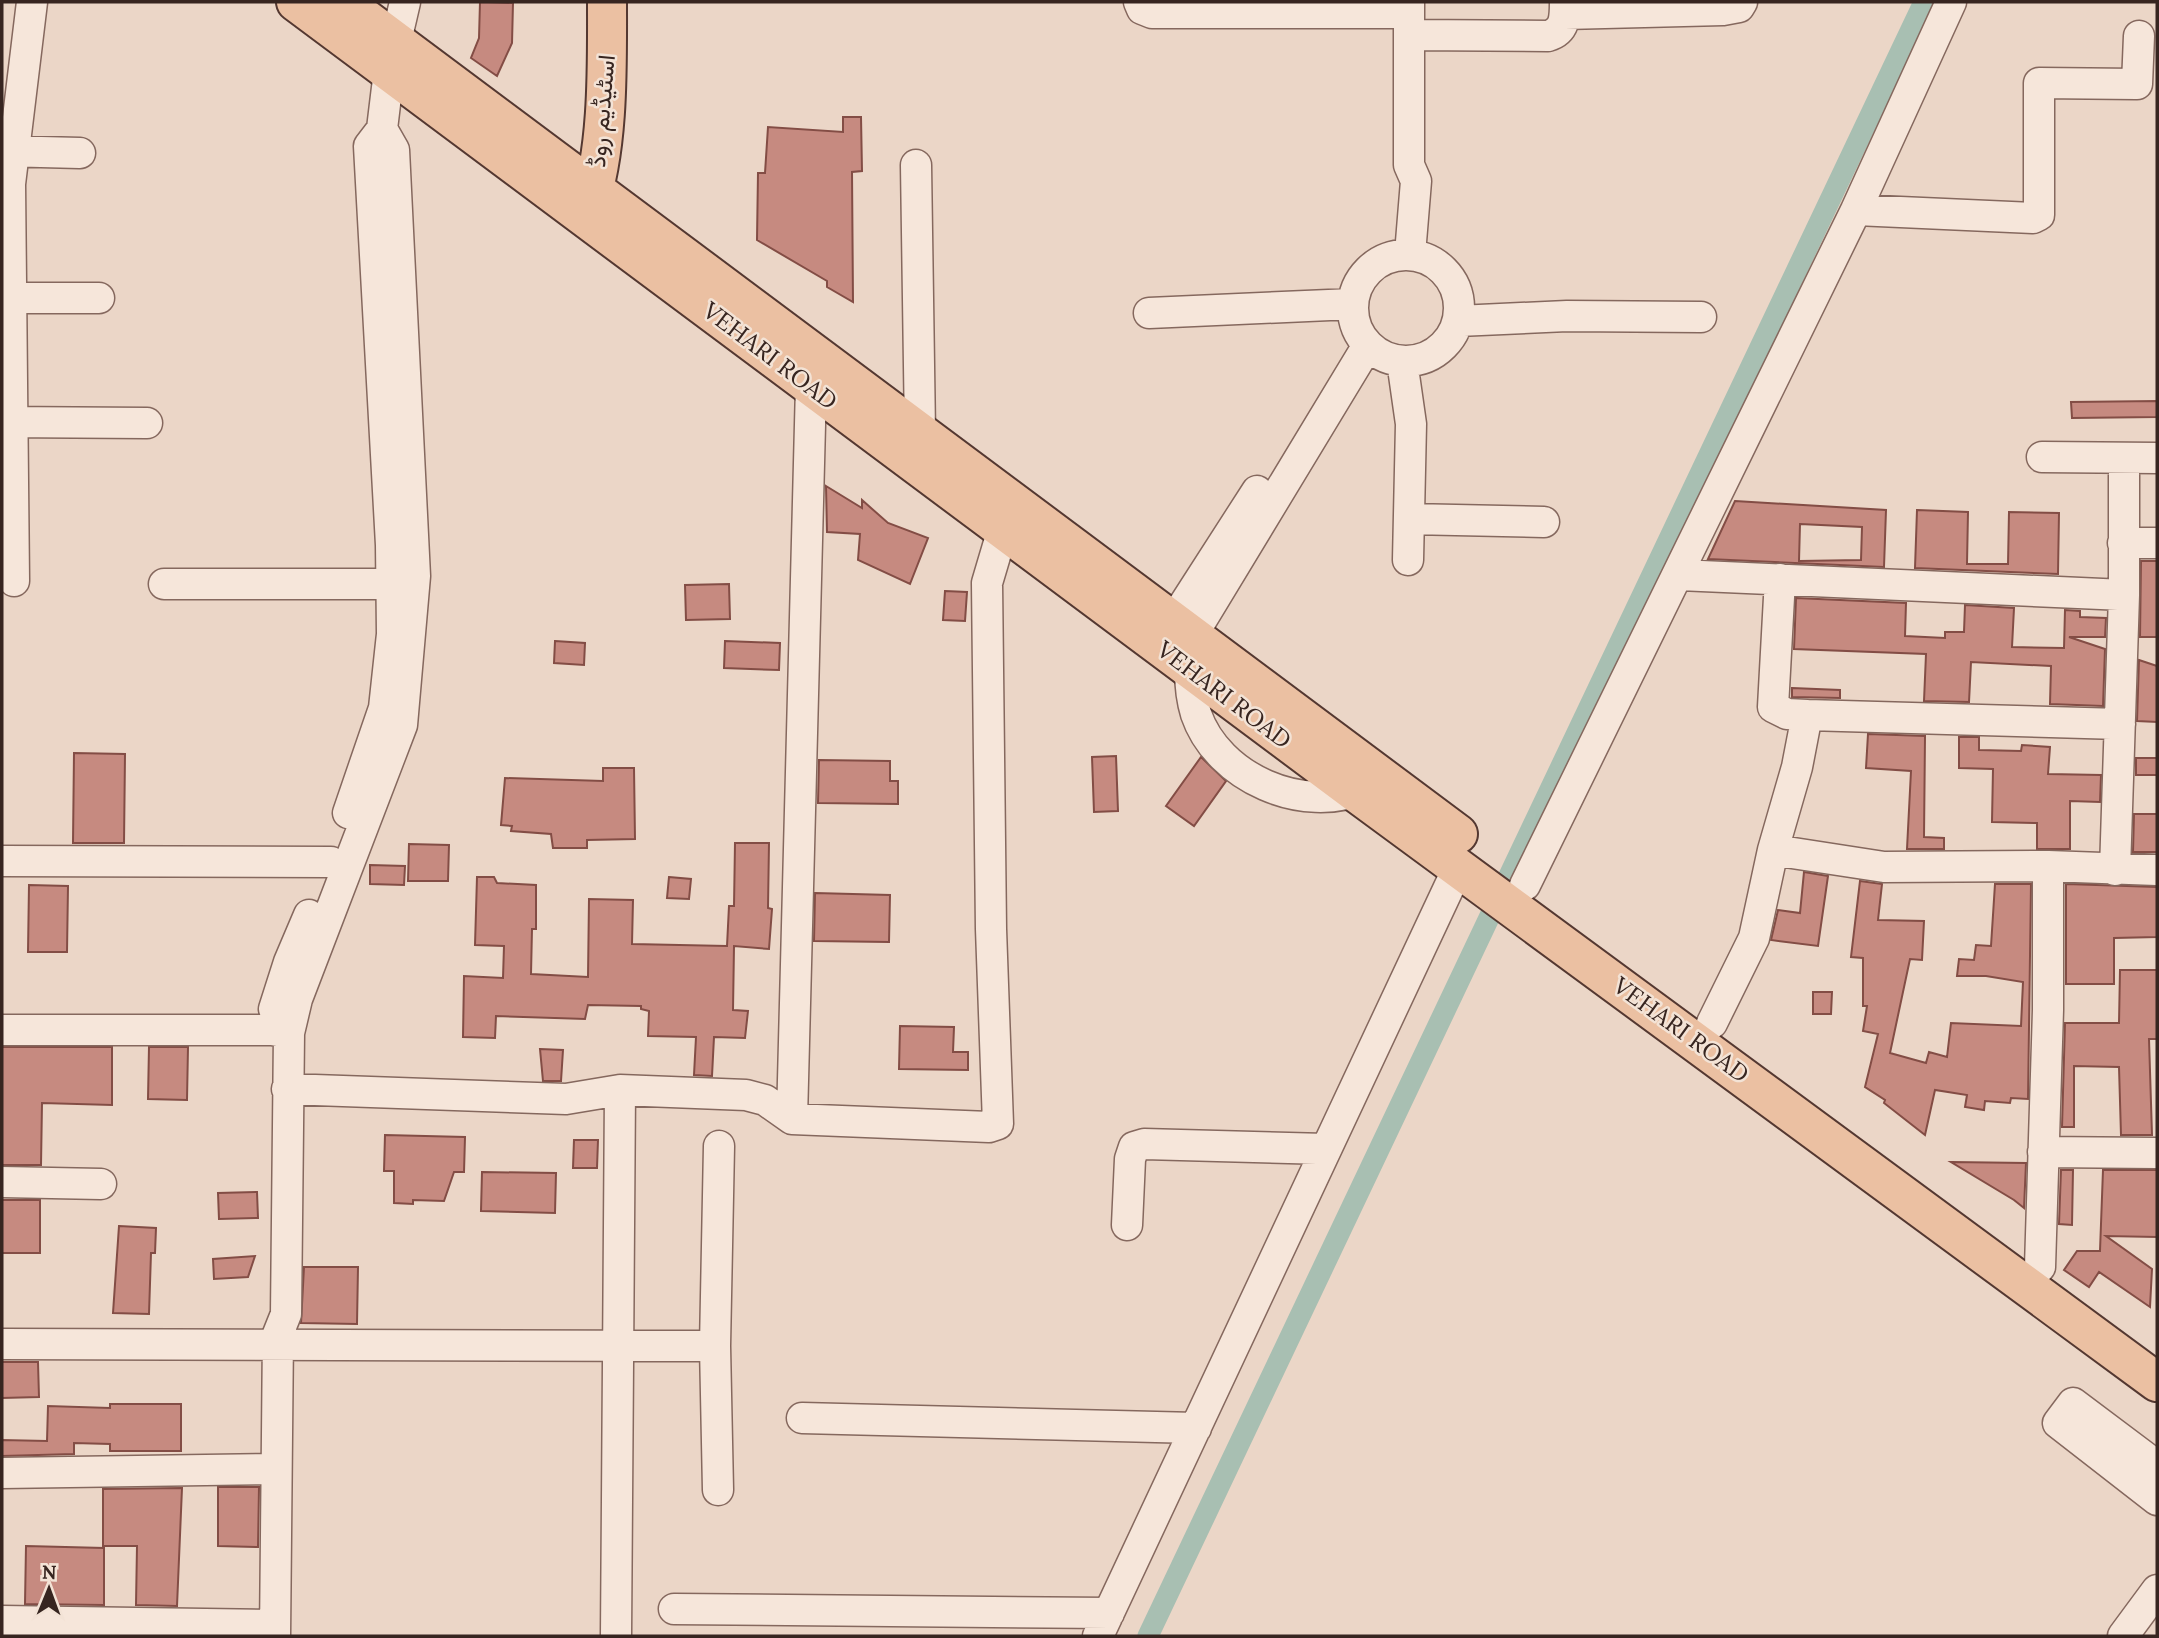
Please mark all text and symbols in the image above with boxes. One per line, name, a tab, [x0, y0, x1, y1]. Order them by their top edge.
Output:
street label: اسٹیڈیم روڈ	[581, 53, 623, 169]
street label: VEHARI ROAD	[696, 294, 844, 416]
street label: VEHARI ROAD	[1150, 633, 1298, 755]
street label: VEHARI ROAD	[1606, 969, 1755, 1089]
north arrow	[14, 1554, 84, 1624]
text: N	[42, 1560, 57, 1584]

